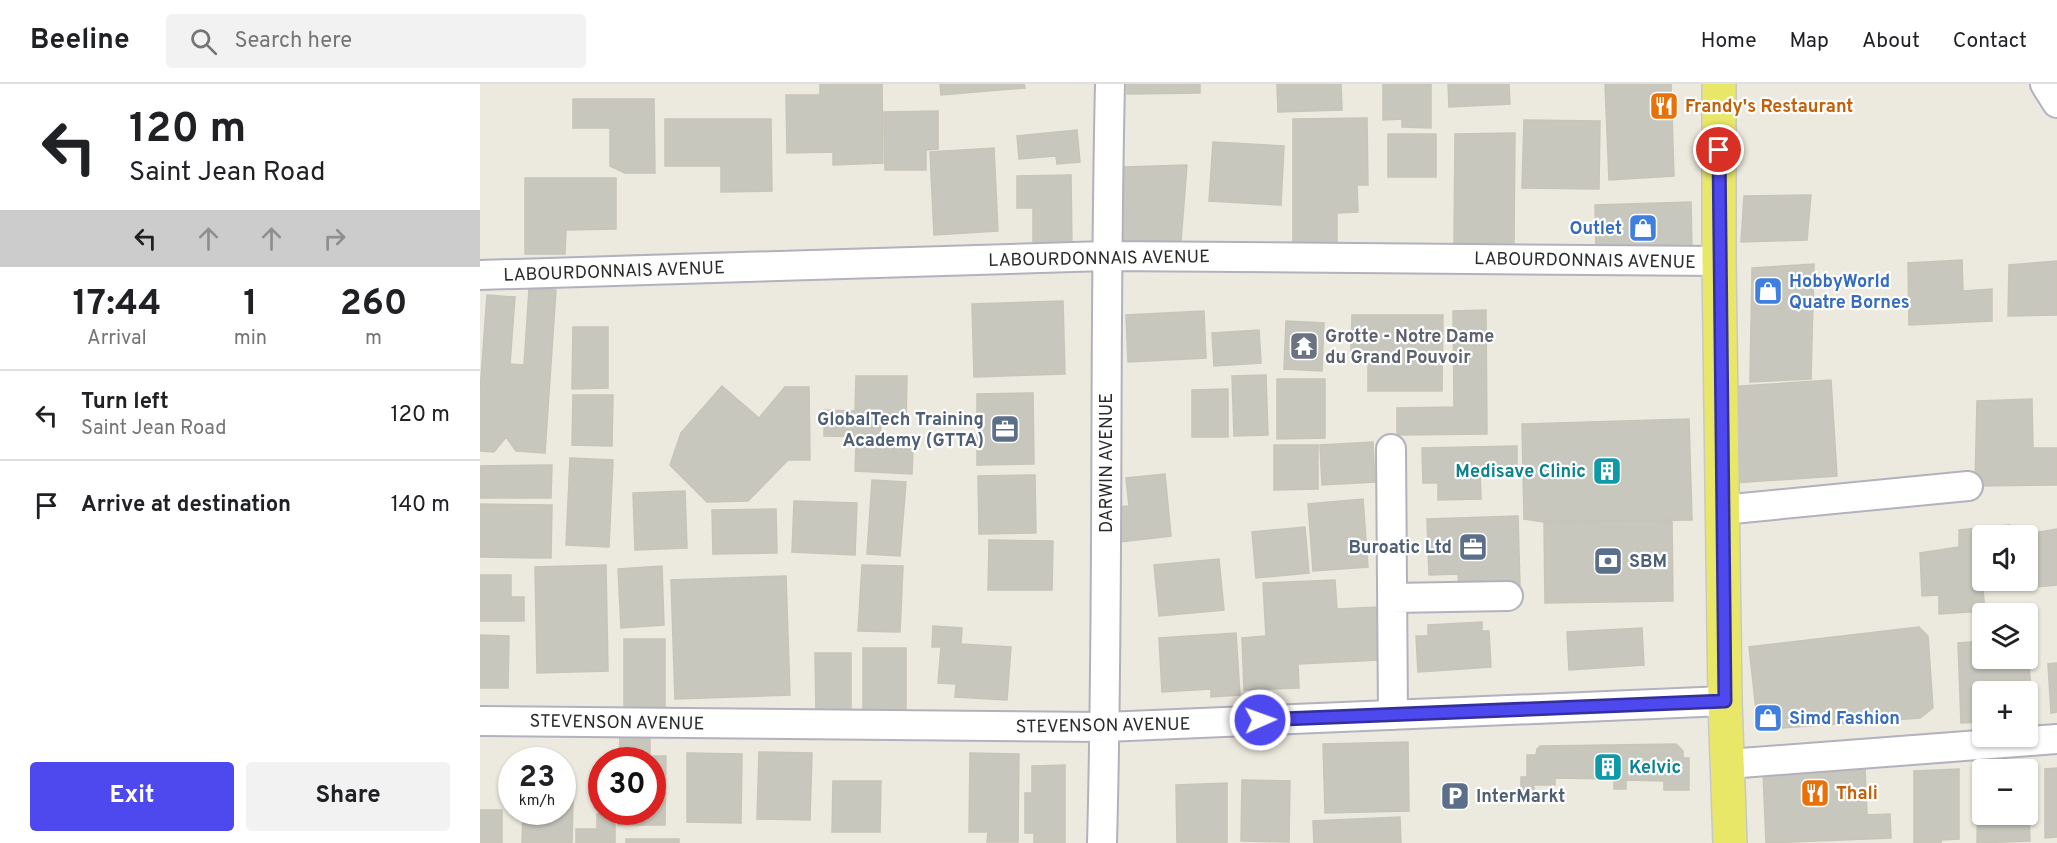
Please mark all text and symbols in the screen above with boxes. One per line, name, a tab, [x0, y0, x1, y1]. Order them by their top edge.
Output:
search box	[166, 14, 586, 68]
text: Beeline	[30, 23, 130, 59]
icon: search	[187, 25, 220, 58]
text: Search here	[235, 28, 352, 55]
text: Home	[1701, 28, 1757, 55]
text: Map	[1790, 28, 1829, 55]
text: About	[1862, 28, 1920, 55]
text: Contact	[1953, 28, 2027, 55]
restaurant icon: Frandy's Restaurant	[1648, 90, 1680, 122]
place label: Frandy's Restaurant	[1685, 96, 1853, 119]
text: 120 m	[129, 104, 246, 157]
icon: left	[30, 108, 108, 186]
pin	[1693, 124, 1744, 175]
icon: arrive	[1702, 133, 1735, 166]
text: Saint Jean Road	[129, 156, 325, 190]
shop icon: Outlet	[1627, 212, 1659, 244]
place label: Outlet	[1569, 218, 1622, 241]
icon: left	[129, 222, 162, 255]
icon: ahead	[192, 222, 225, 255]
icon: ahead	[255, 222, 288, 255]
icon: right	[318, 222, 351, 255]
street label: LABOURDONNAIS AVENUE	[988, 246, 1210, 273]
street label: LABOURDONNAIS AVENUE	[1474, 248, 1696, 275]
street label: LABOURDONNAIS AVENUE	[503, 257, 725, 288]
place label: HobbyWorld Quatre Bornes	[1789, 271, 1910, 315]
shop icon: HobbyWorld Quatre Bornes	[1752, 275, 1784, 307]
text: 17:44	[73, 282, 161, 328]
text: 1	[243, 282, 258, 328]
text: 260	[340, 282, 407, 328]
text: Arrival	[87, 326, 147, 352]
text: min	[234, 326, 267, 352]
text: m	[365, 326, 382, 352]
place label: Grotte - Notre Dame du Grand Pouvoir	[1325, 326, 1494, 370]
temple icon: Grotte - Notre Dame du Grand Pouvoir	[1288, 330, 1320, 362]
text: Turn left	[81, 389, 169, 416]
street label: DARWIN AVENUE	[1096, 393, 1119, 533]
icon: left	[30, 399, 63, 432]
text: 120 m	[390, 402, 450, 429]
place label: GlobalTech Training Academy (GTTA)	[817, 409, 984, 453]
office icon: GlobalTech Training Academy (GTTA)	[989, 413, 1021, 445]
text: Saint Jean Road	[81, 416, 226, 442]
building icon: Medisave Clinic	[1591, 455, 1623, 487]
place label: Medisave Clinic	[1455, 461, 1586, 484]
icon: arrive	[30, 489, 63, 522]
text: Arrive at destination	[81, 492, 291, 519]
text: 140 m	[391, 492, 450, 519]
map controls	[1972, 525, 2038, 825]
button: sound	[1972, 525, 2038, 591]
office icon: Buroatic Ltd	[1457, 531, 1489, 563]
place label: Buroatic Ltd	[1348, 537, 1452, 560]
bank icon: SBM	[1592, 545, 1624, 577]
place label: SBM	[1629, 551, 1667, 574]
button: layers	[1972, 603, 2038, 669]
button: +	[1972, 681, 2038, 747]
position arrow	[1228, 688, 1292, 752]
shop icon: Simd Fashion	[1752, 702, 1784, 734]
place label: Simd Fashion	[1789, 708, 1900, 731]
street label: STEVENSON AVENUE	[529, 710, 705, 737]
street label: STEVENSON AVENUE	[1015, 713, 1191, 740]
speed limit sign: 30	[588, 747, 666, 825]
building icon: Kelvic	[1592, 751, 1624, 783]
place label: Kelvic	[1629, 757, 1681, 780]
button: −	[1972, 759, 2038, 825]
text: 23	[519, 760, 555, 797]
button: Exit	[30, 762, 234, 831]
button: Share	[246, 762, 450, 831]
restaurant icon: Thali	[1799, 777, 1831, 809]
parking icon: InterMarkt	[1439, 780, 1471, 812]
place label: Thali	[1836, 783, 1878, 806]
place label: InterMarkt	[1476, 786, 1565, 809]
text: km/h	[519, 792, 555, 811]

